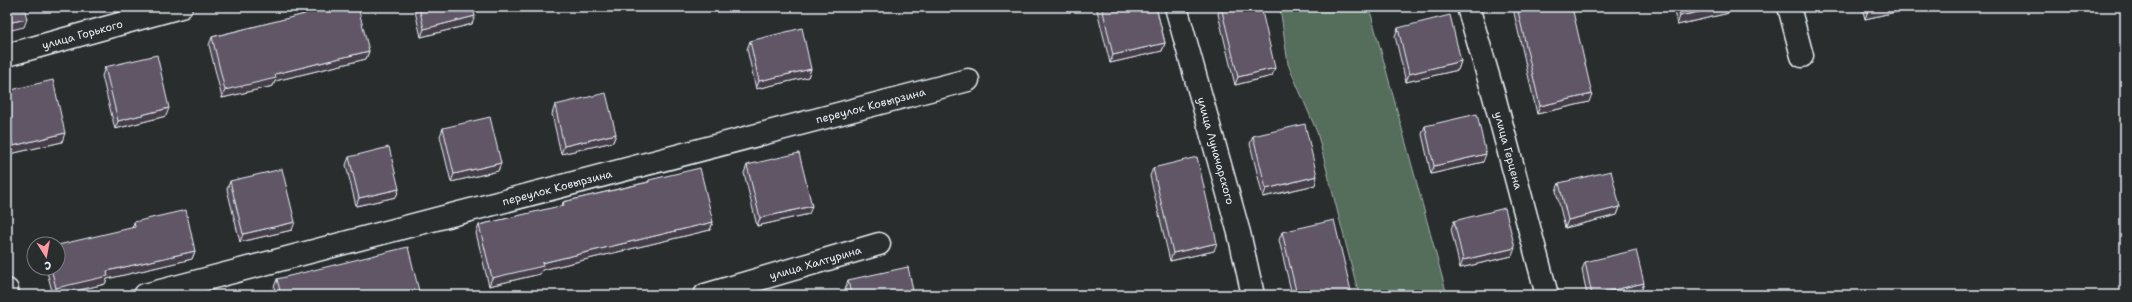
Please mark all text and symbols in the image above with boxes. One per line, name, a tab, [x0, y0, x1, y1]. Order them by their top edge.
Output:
street label: улица Горького	[40, 16, 125, 53]
street label: переулок Ковырзина	[814, 84, 927, 127]
street label: улица Луначарского	[1193, 95, 1238, 206]
street label: улица Герцена	[1490, 110, 1526, 191]
street label: переулок Ковырзина	[501, 166, 614, 209]
north arrow	[26, 236, 66, 276]
street label: улица Халтурина	[768, 243, 863, 284]
text: С	[43, 257, 53, 273]

